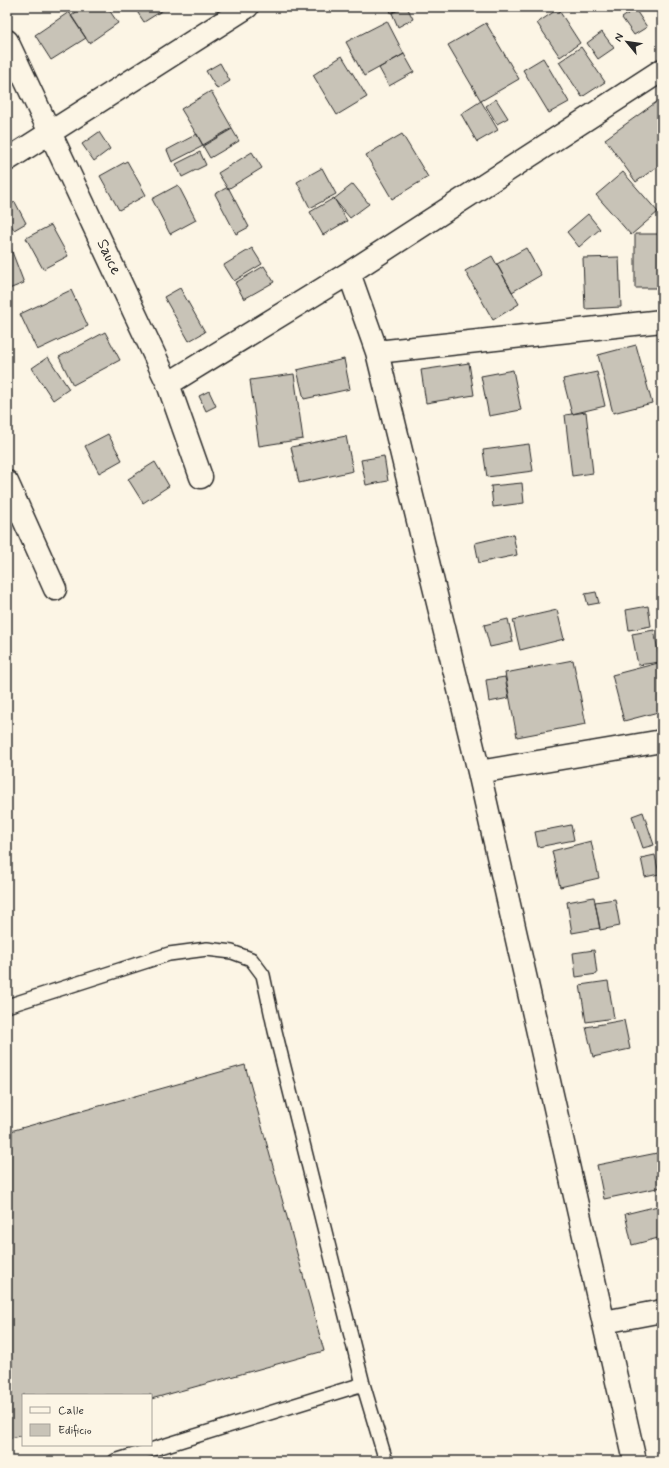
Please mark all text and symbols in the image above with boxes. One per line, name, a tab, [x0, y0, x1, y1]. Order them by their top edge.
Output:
north arrow	[607, 22, 647, 62]
text: N	[611, 31, 627, 44]
street label: Sauce	[92, 236, 127, 279]
legend	[22, 1394, 152, 1446]
text: Calle	[58, 1403, 84, 1419]
text: Edificio	[58, 1423, 92, 1439]

